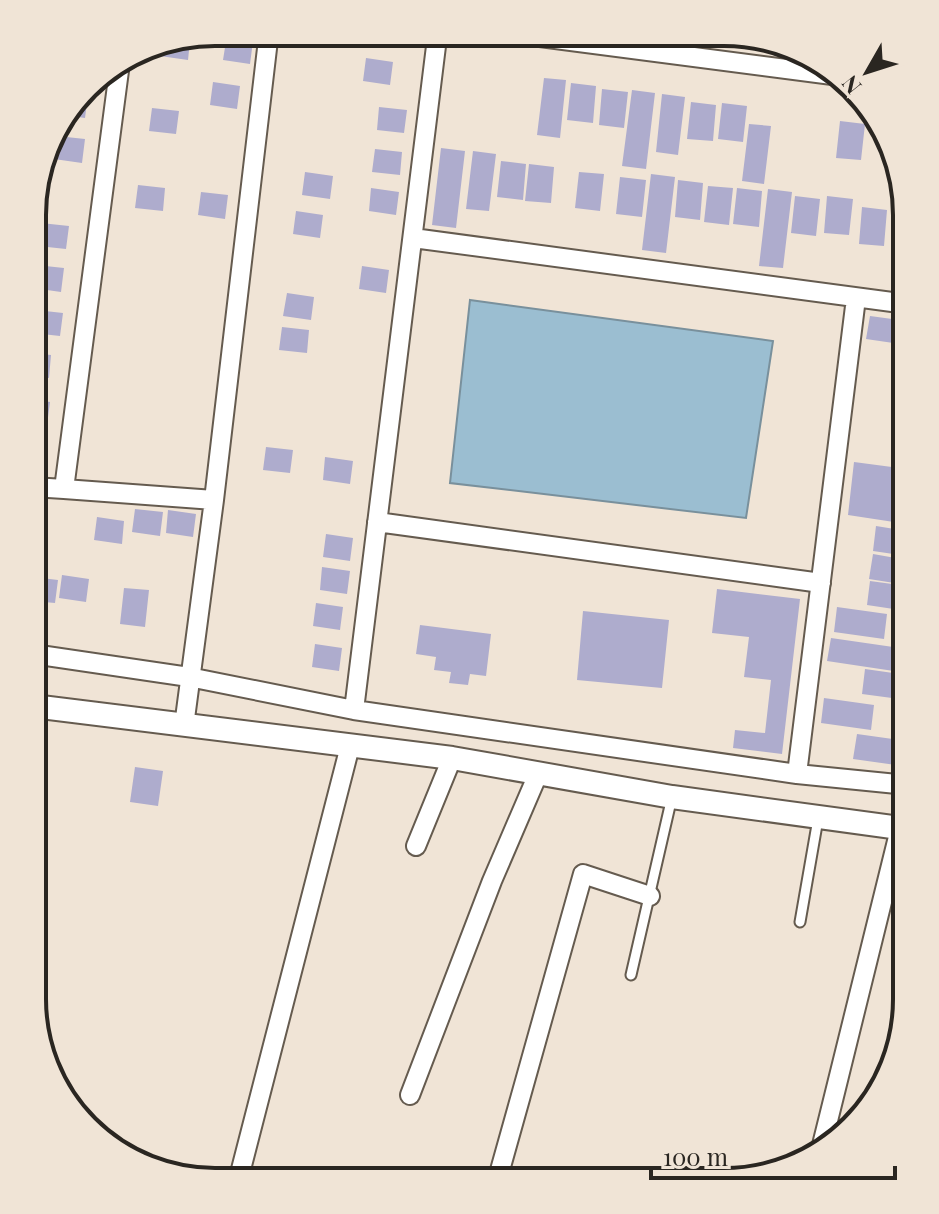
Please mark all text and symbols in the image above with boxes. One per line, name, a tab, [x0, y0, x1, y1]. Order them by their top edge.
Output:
north arrow	[827, 32, 907, 112]
text: N	[834, 70, 867, 101]
scale bar	[651, 1130, 895, 1180]
text: 100 m	[663, 1140, 728, 1172]

